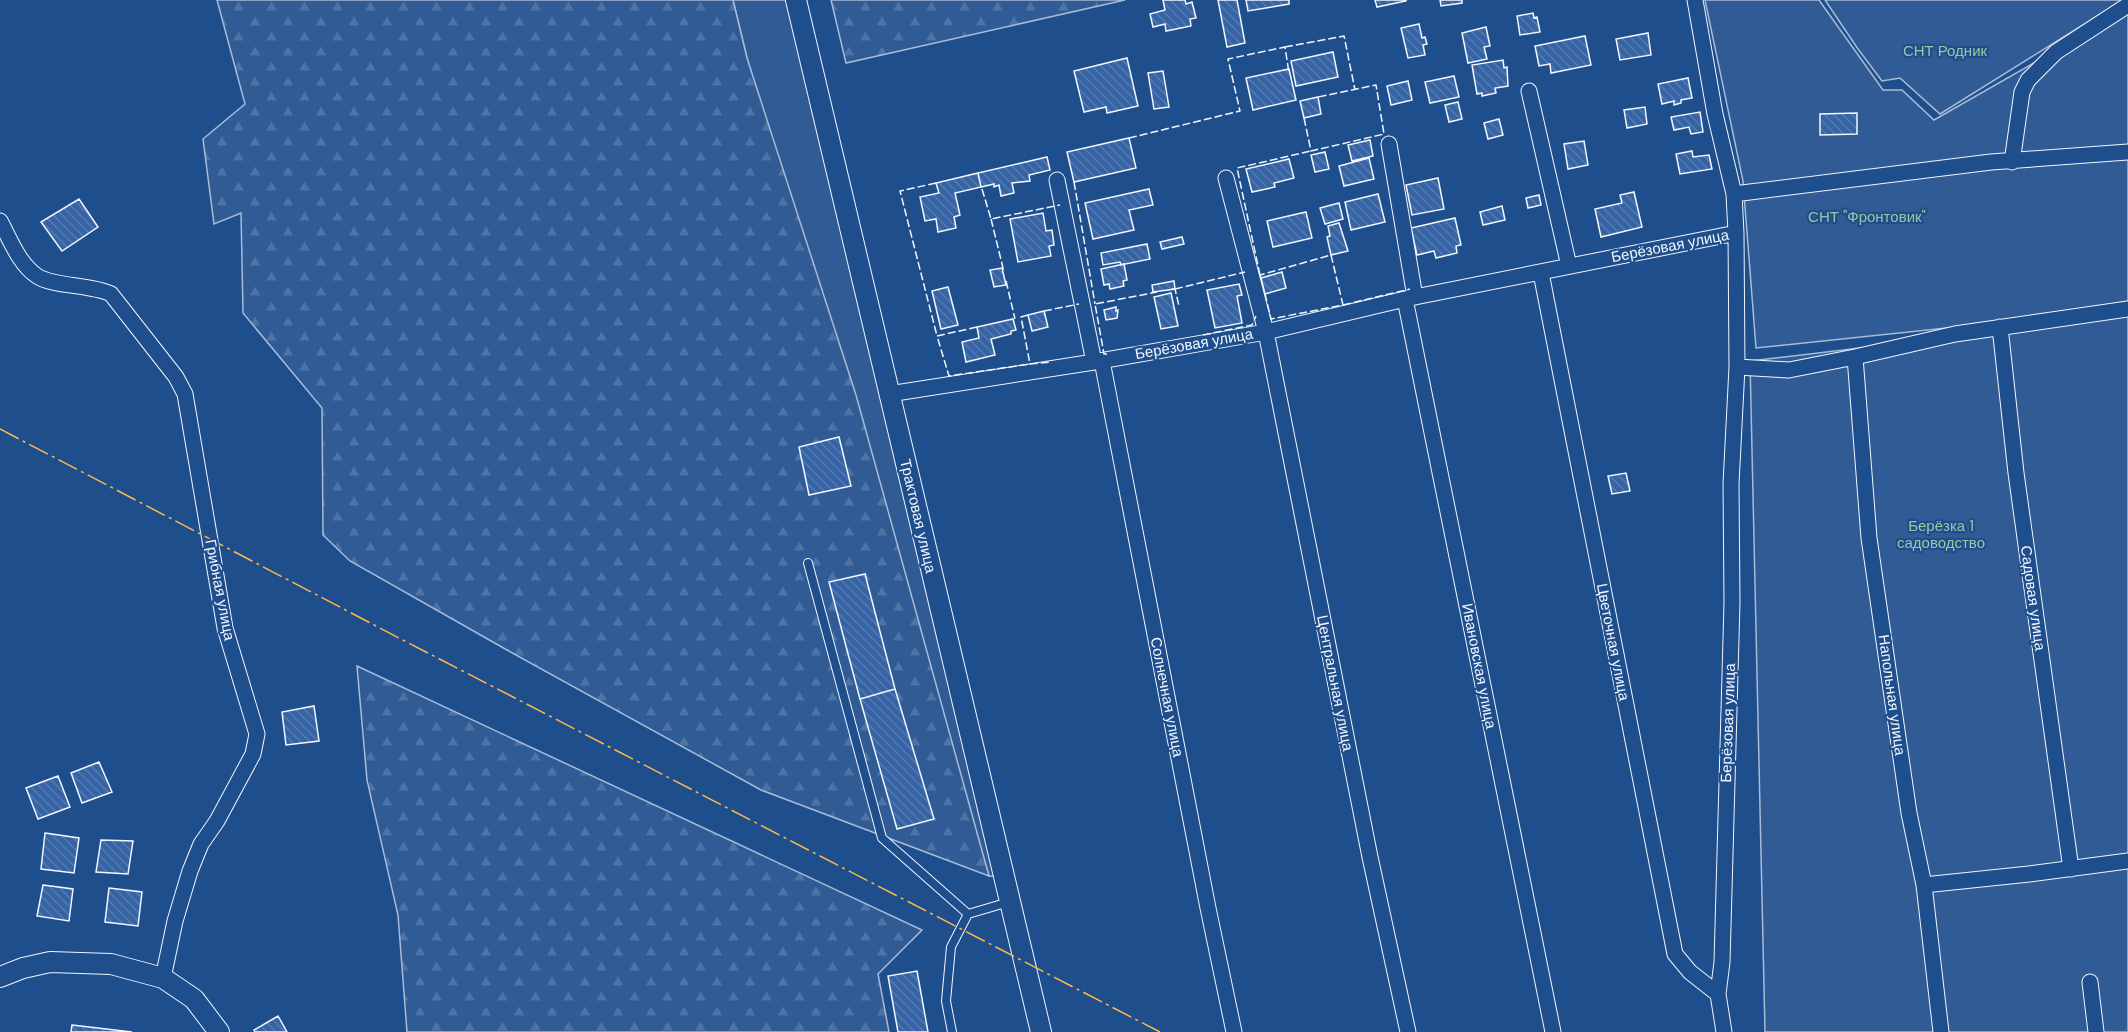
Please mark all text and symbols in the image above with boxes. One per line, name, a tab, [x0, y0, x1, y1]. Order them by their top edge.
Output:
park label: СНТ Родник	[1903, 41, 1988, 61]
park label: СНТ "Фронтовик"	[1808, 207, 1926, 227]
street label: Берёзовая улица	[1609, 225, 1731, 267]
street label: Берёзовая улица	[1133, 324, 1255, 364]
street label: Трактовая улица	[895, 457, 941, 576]
park label: Берёзка 1 садоводство	[1897, 516, 1985, 553]
street label: Грибная улица	[200, 538, 240, 643]
street label: Садовая улица	[2016, 544, 2050, 652]
street label: Цветочная улица	[1592, 582, 1634, 703]
street label: Ивановская улица	[1457, 602, 1501, 731]
street label: Центральная улица	[1312, 613, 1358, 753]
street label: Напольная улица	[1874, 633, 1910, 757]
street label: Солнечная улица	[1146, 635, 1189, 759]
street label: Берёзовая улица	[1716, 662, 1740, 783]

